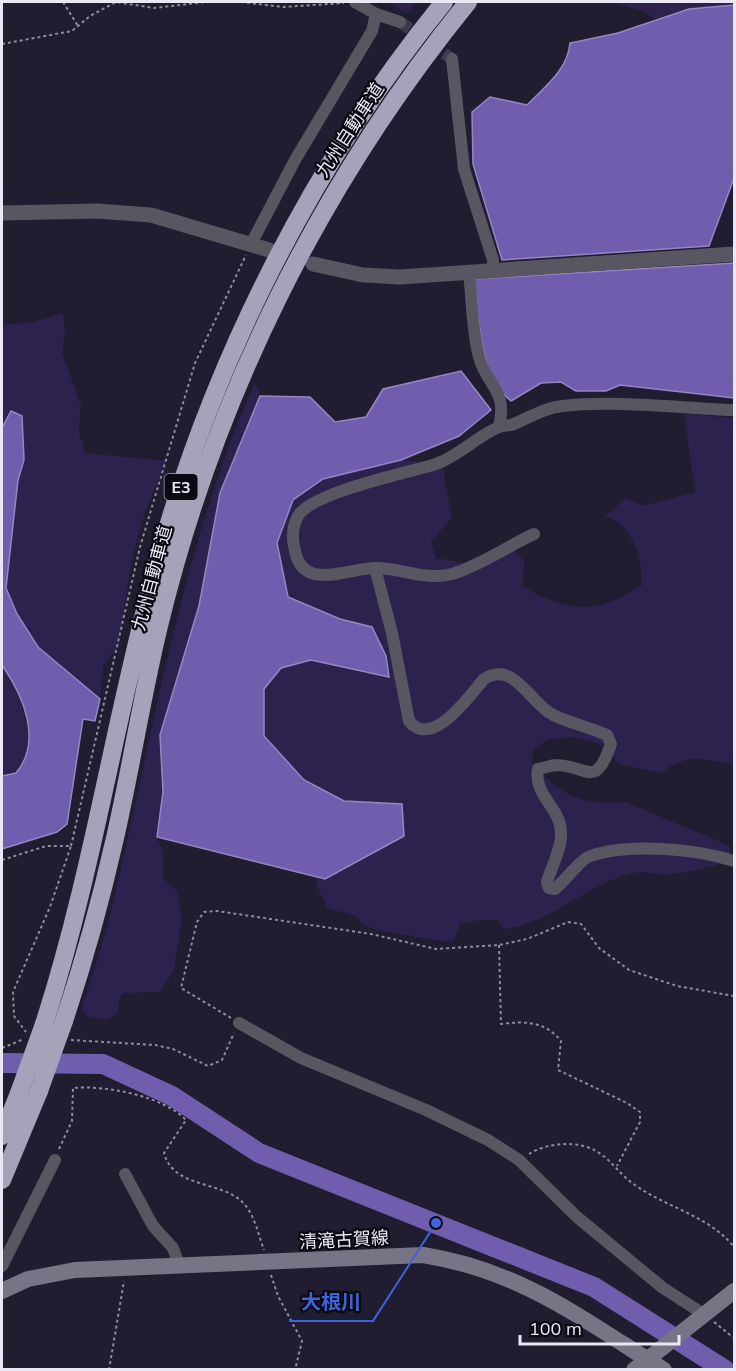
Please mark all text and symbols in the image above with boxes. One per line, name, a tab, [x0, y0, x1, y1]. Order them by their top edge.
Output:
street label: 九州自動車道	[311, 78, 389, 181]
road number: E3	[164, 474, 198, 500]
street label: 九州自動車道	[126, 523, 177, 633]
street label: 清滝古賀線	[298, 1226, 390, 1253]
callout: 大根川	[289, 1283, 373, 1321]
text: 大根川	[301, 1289, 361, 1314]
scale bar	[520, 1308, 679, 1346]
text: 100 m	[529, 1317, 582, 1340]

